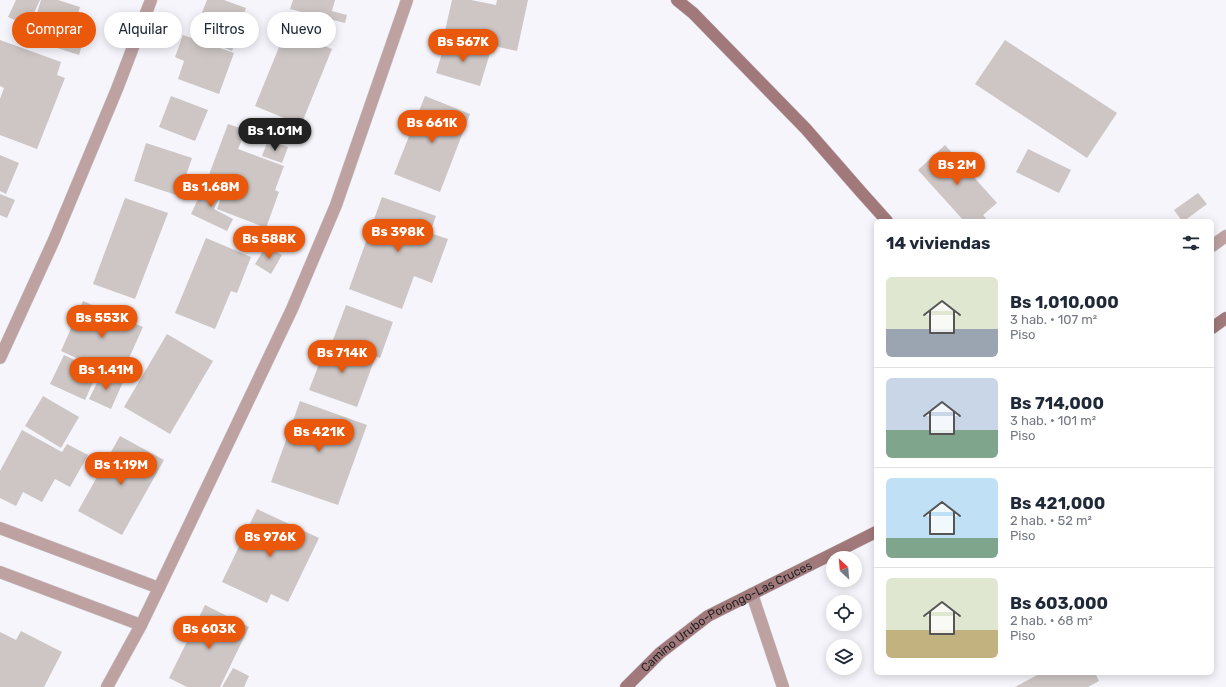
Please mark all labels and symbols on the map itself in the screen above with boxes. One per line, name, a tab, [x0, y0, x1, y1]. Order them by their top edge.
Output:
pin: Bs 567K	[426, 29, 500, 63]
pin: Bs 661K	[395, 110, 469, 144]
pin: Bs 1.01M	[234, 118, 316, 152]
pin: Bs 2M	[929, 152, 985, 186]
pin: Bs 1.68M	[170, 174, 252, 208]
pin: Bs 398K	[361, 219, 435, 253]
pin: Bs 588K	[232, 226, 306, 260]
pin: Bs 553K	[65, 305, 139, 339]
pin: Bs 714K	[305, 340, 379, 374]
pin: Bs 1.41M	[65, 357, 147, 391]
pin: Bs 421K	[282, 419, 356, 453]
pin: Bs 1.19M	[80, 452, 162, 486]
pin: Bs 976K	[233, 524, 307, 558]
north arrow	[826, 551, 862, 587]
street label: Camino Urubo-Porongo-Las Cruces	[638, 558, 814, 675]
pin: Bs 603K	[172, 616, 246, 650]

